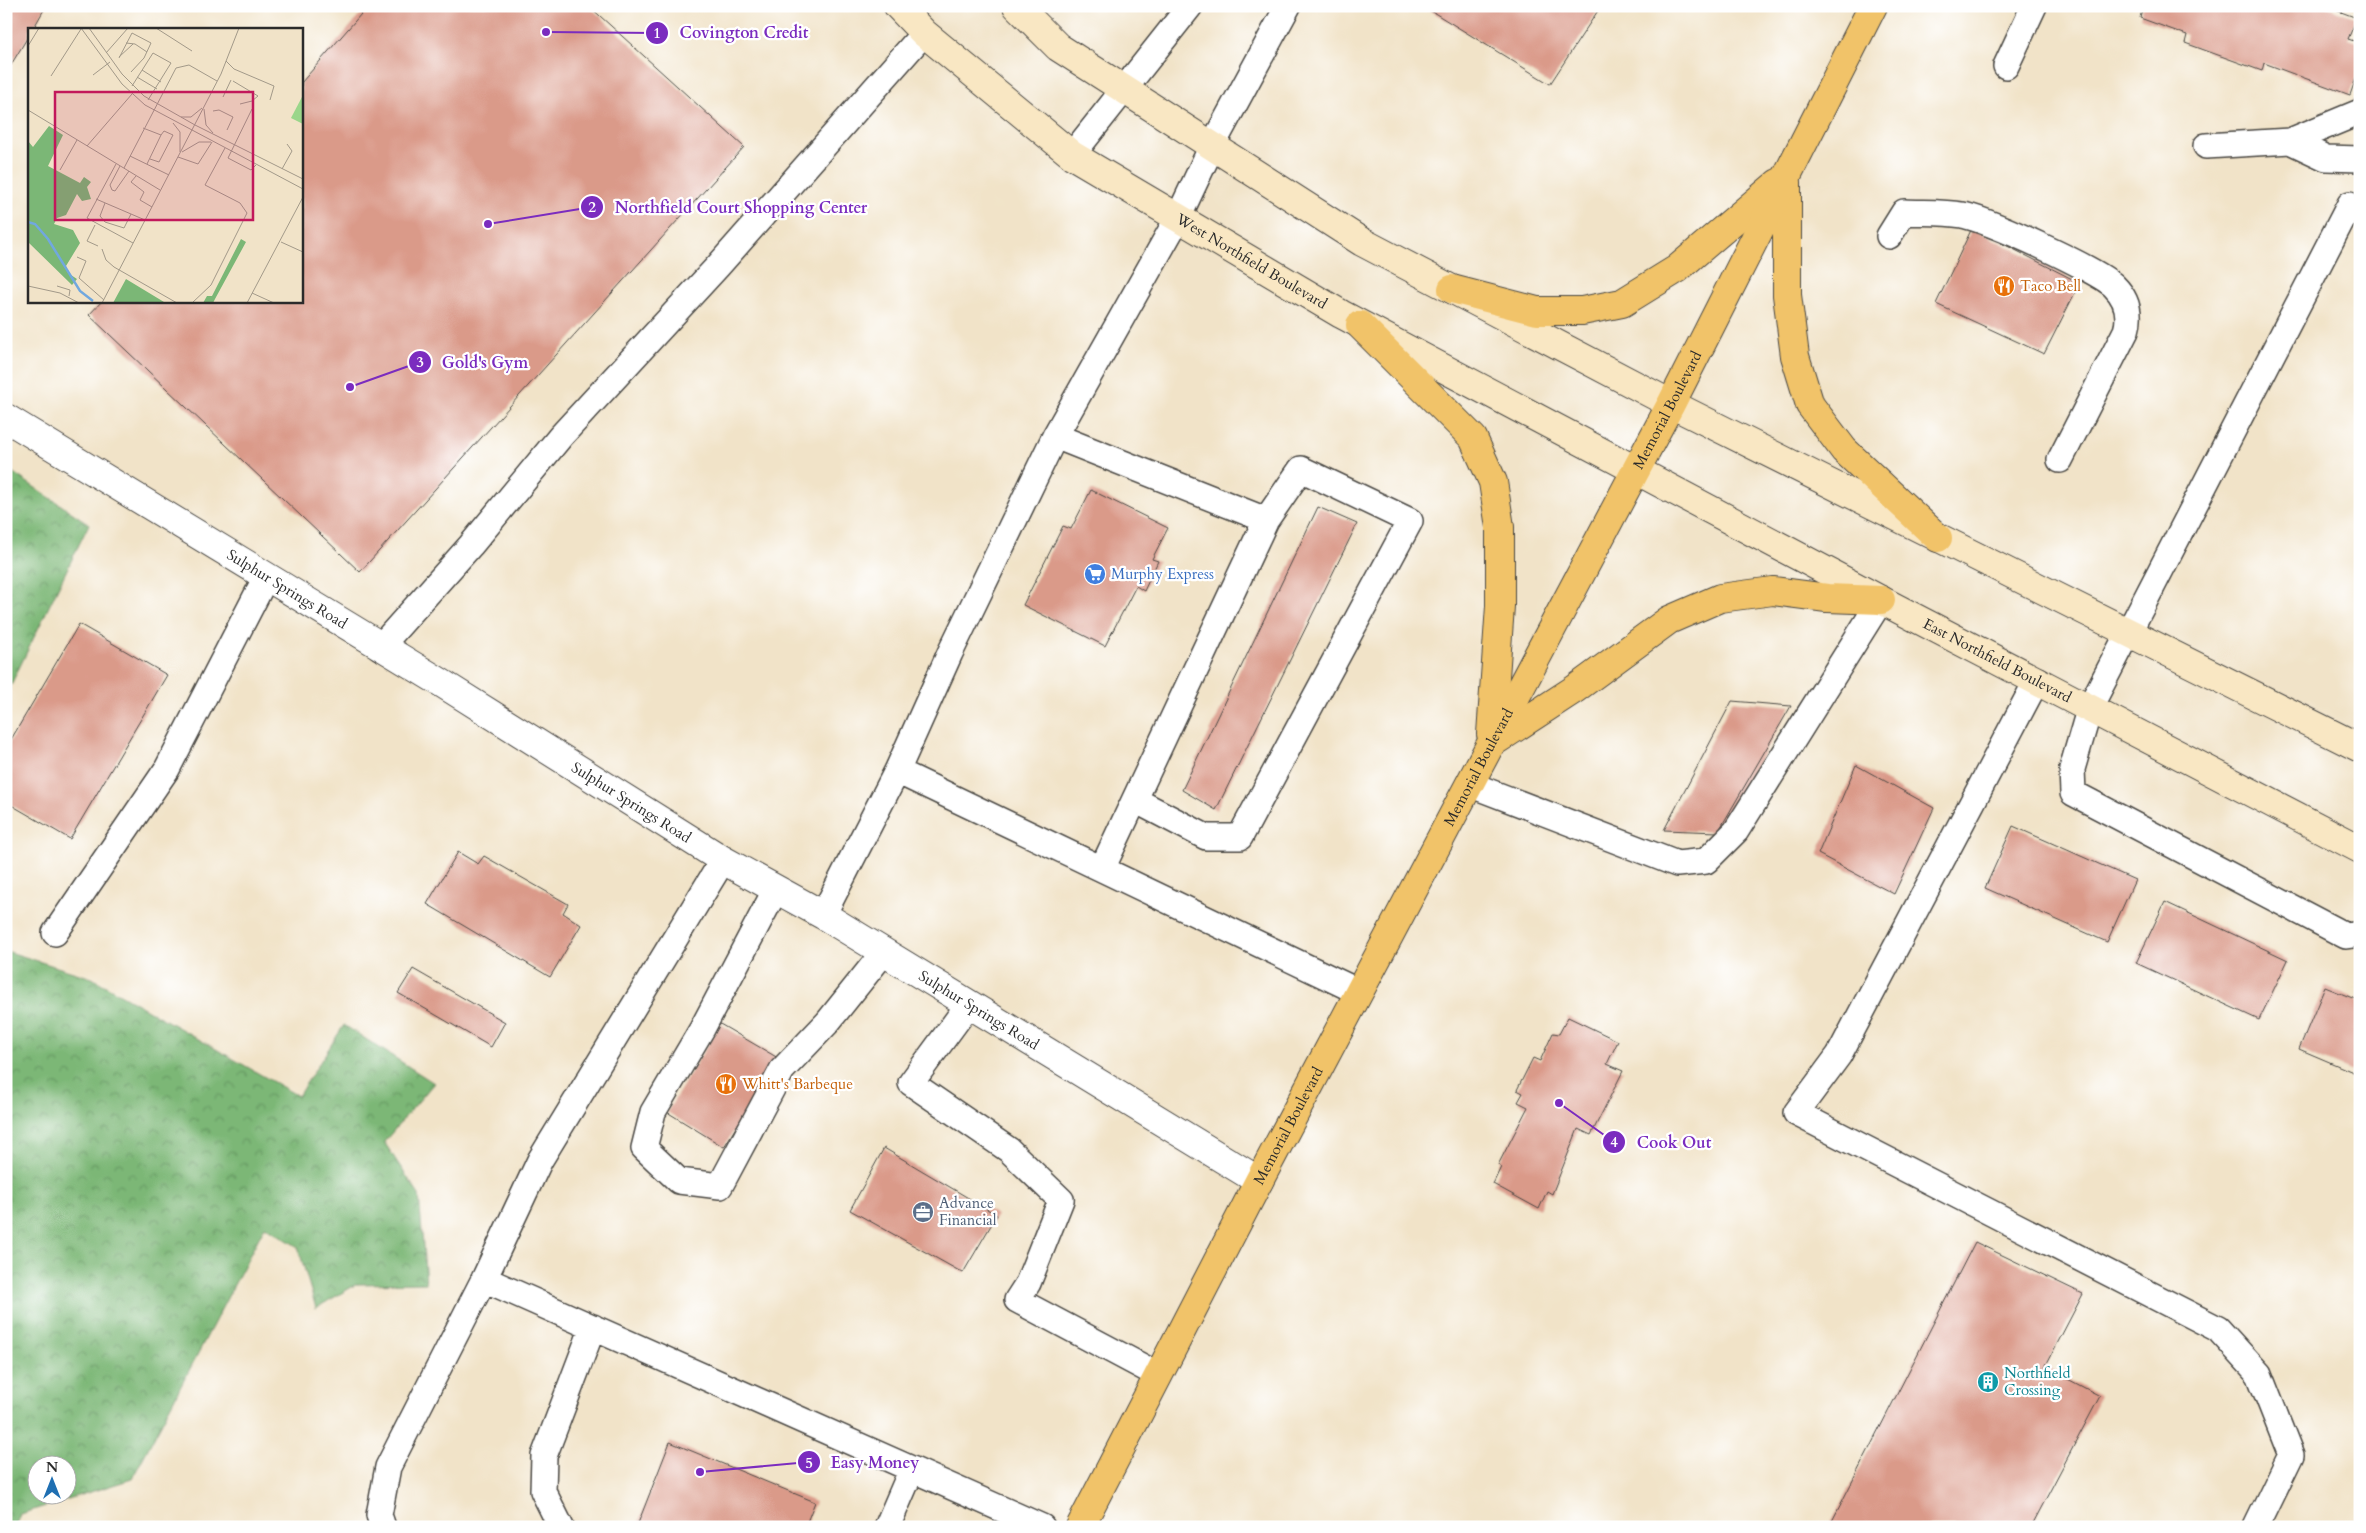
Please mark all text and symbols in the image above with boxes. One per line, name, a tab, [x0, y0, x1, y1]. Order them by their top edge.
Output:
callout: Covington Credit	[645, 17, 819, 48]
text: Covington Credit	[680, 22, 809, 44]
text: 1	[653, 23, 661, 43]
inset map	[28, 28, 302, 302]
callout: Northfield Court Shopping Center	[580, 192, 877, 223]
text: 2	[588, 197, 596, 217]
text: Northfield Court Shopping Center	[615, 197, 868, 219]
street label: West Northfield Boulevard	[1172, 208, 1331, 314]
restaurant icon: Taco Bell	[1992, 274, 2016, 298]
place label: Taco Bell	[2020, 276, 2081, 296]
callout: Gold's Gym	[407, 347, 538, 378]
street label: Memorial Boulevard	[1628, 348, 1706, 473]
text: 3	[416, 352, 424, 372]
text: Gold's Gym	[442, 352, 528, 374]
street label: Sulphur Springs Road	[223, 545, 351, 633]
supermarket icon: Murphy Express	[1083, 562, 1107, 586]
place label: Murphy Express	[1111, 564, 1214, 584]
street label: East Northfield Boulevard	[1920, 614, 2075, 707]
street label: Memorial Boulevard	[1439, 705, 1518, 829]
street label: Sulphur Springs Road	[568, 757, 695, 847]
street label: Sulphur Springs Road	[915, 966, 1043, 1054]
street label: Memorial Boulevard	[1249, 1063, 1328, 1188]
restaurant icon: Whitt's Barbeque	[714, 1072, 738, 1096]
place label: Whitt's Barbeque	[741, 1074, 853, 1094]
callout: Cook Out	[1602, 1126, 1721, 1157]
text: 4	[1610, 1132, 1618, 1152]
text: Cook Out	[1637, 1132, 1712, 1154]
place label: Advance Financial	[939, 1193, 997, 1230]
office icon: Advance Financial	[911, 1200, 935, 1224]
place label: Northfield Crossing	[2004, 1363, 2070, 1400]
building icon: Northfield Crossing	[1976, 1370, 2000, 1394]
callout: Easy Money	[796, 1447, 930, 1478]
text: Easy Money	[831, 1452, 919, 1474]
text: 5	[805, 1453, 813, 1473]
north arrow	[28, 1456, 78, 1506]
text: N	[46, 1458, 58, 1477]

